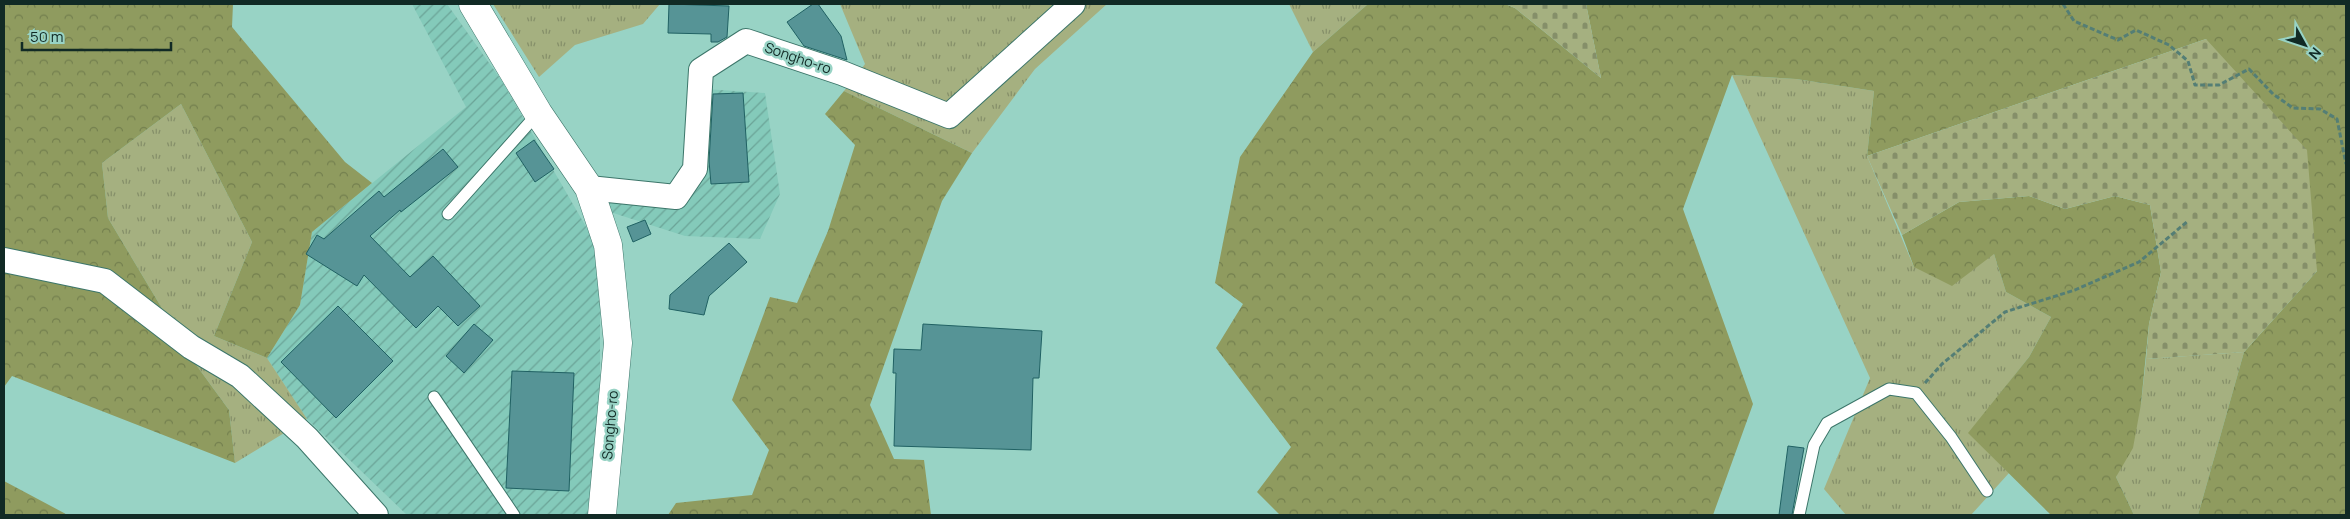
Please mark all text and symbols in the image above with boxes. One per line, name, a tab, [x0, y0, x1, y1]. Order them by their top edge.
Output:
scale bar	[22, 20, 171, 52]
north arrow	[2280, 20, 2330, 70]
text: 50 m	[30, 26, 64, 47]
street label: Songho-ro	[762, 37, 834, 78]
text: N	[2305, 44, 2326, 64]
street label: Songho-ro	[597, 390, 622, 460]

